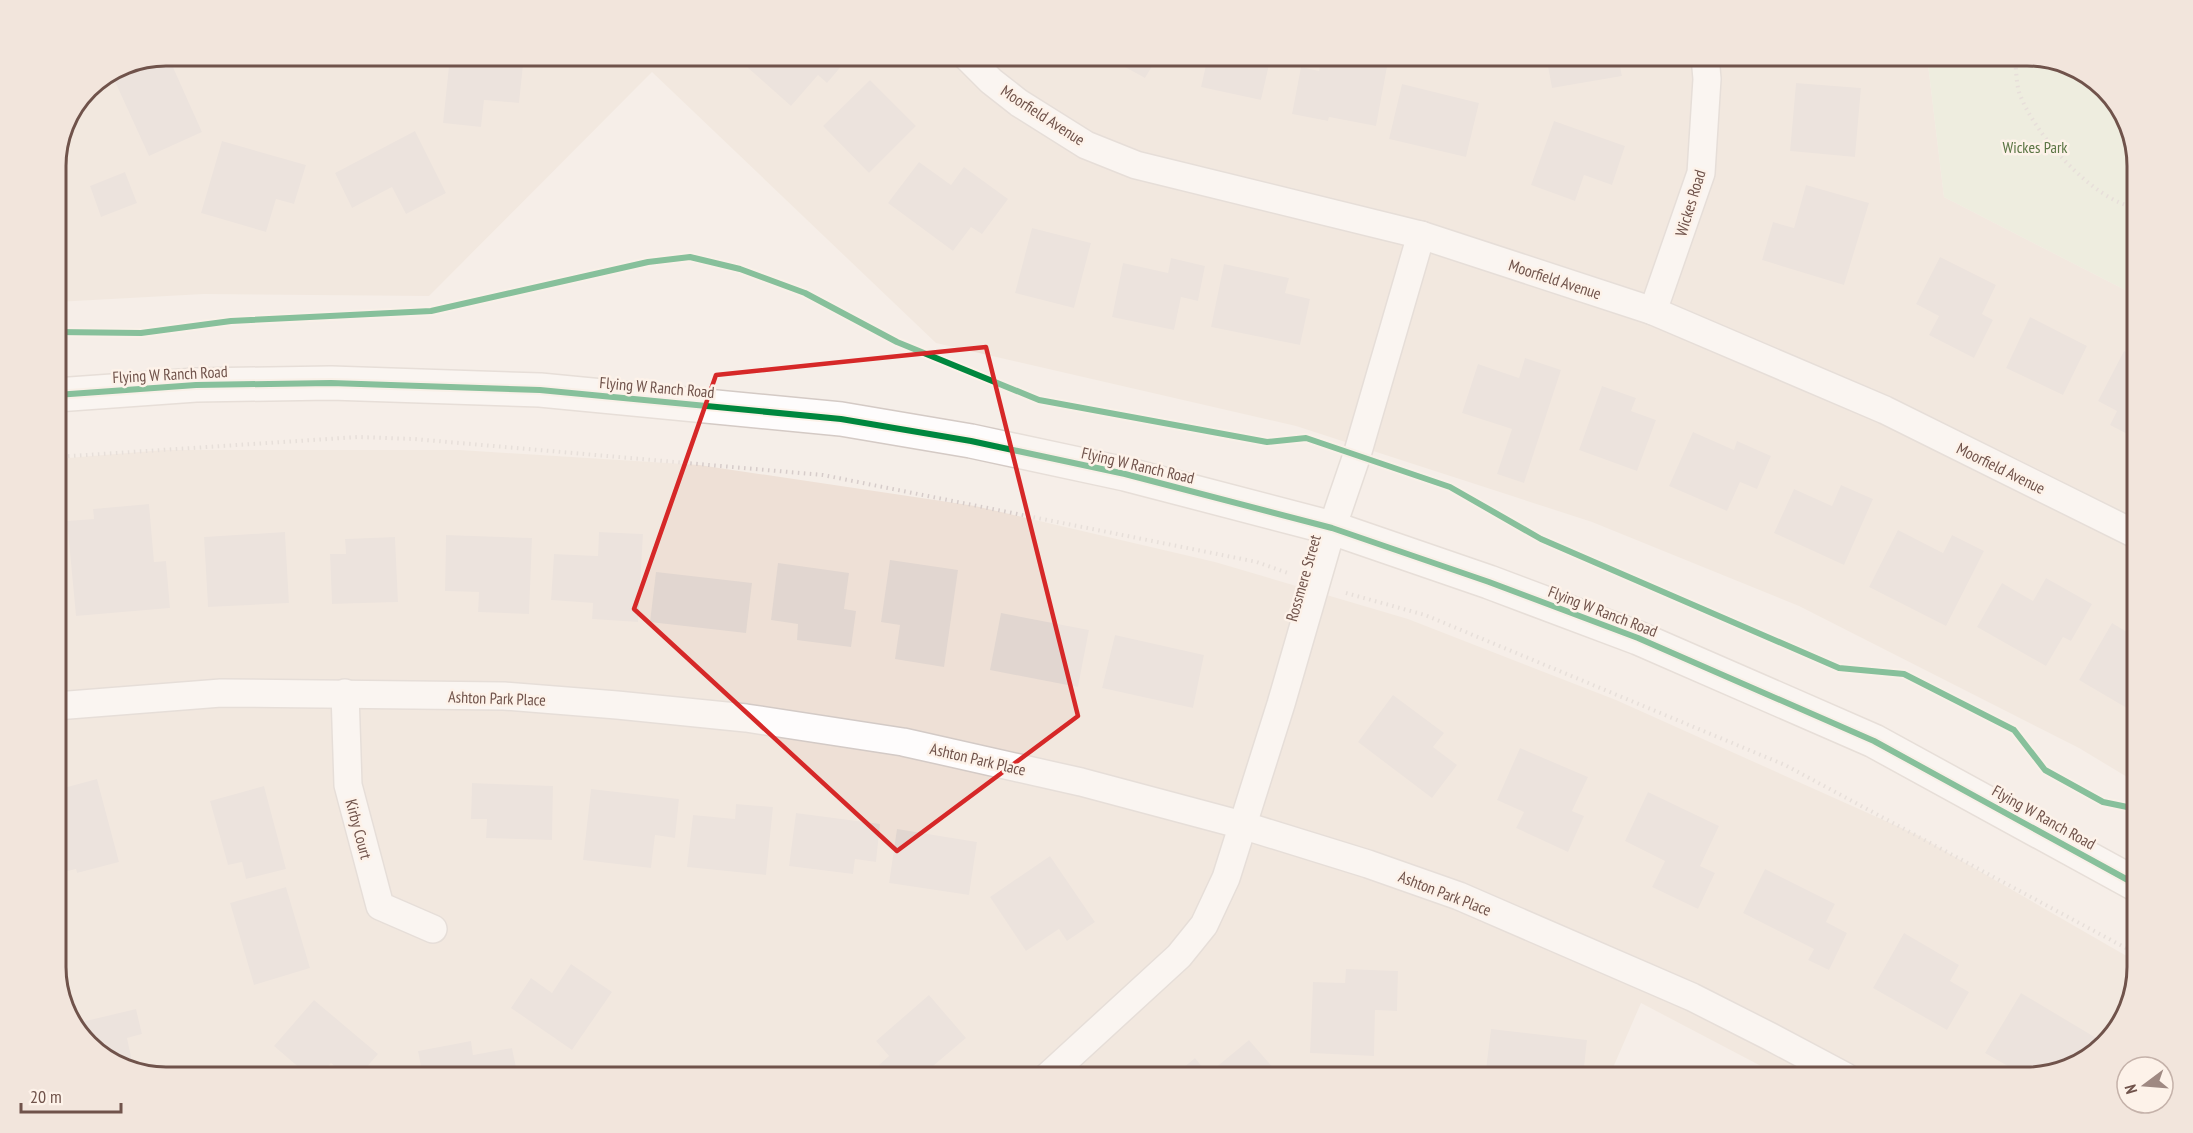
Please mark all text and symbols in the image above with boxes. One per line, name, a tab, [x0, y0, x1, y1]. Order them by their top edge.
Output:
street label: Moorfield Avenue	[997, 80, 1089, 150]
park label: Wickes Park	[2002, 137, 2068, 157]
street label: Wickes Road	[1670, 167, 1710, 239]
street label: Moorfield Avenue	[1506, 255, 1604, 303]
street label: Flying W Ranch Road	[112, 361, 228, 387]
street label: Flying W Ranch Road	[599, 372, 715, 402]
street label: Moorfield Avenue	[1953, 438, 2049, 498]
street label: Flying W Ranch Road	[1080, 442, 1196, 488]
street label: Rossmere Street	[1281, 532, 1325, 624]
street label: Flying W Ranch Road	[1546, 581, 1660, 641]
street label: Ashton Park Place	[448, 686, 546, 710]
street label: Ashton Park Place	[928, 738, 1028, 780]
street label: Flying W Ranch Road	[1989, 780, 2099, 854]
street label: Kirby Court	[341, 797, 377, 862]
street label: Ashton Park Place	[1396, 866, 1494, 920]
north arrow	[2115, 1055, 2175, 1115]
scale bar	[21, 1076, 122, 1114]
text: N	[2120, 1082, 2141, 1096]
text: 20 m	[30, 1085, 62, 1108]

